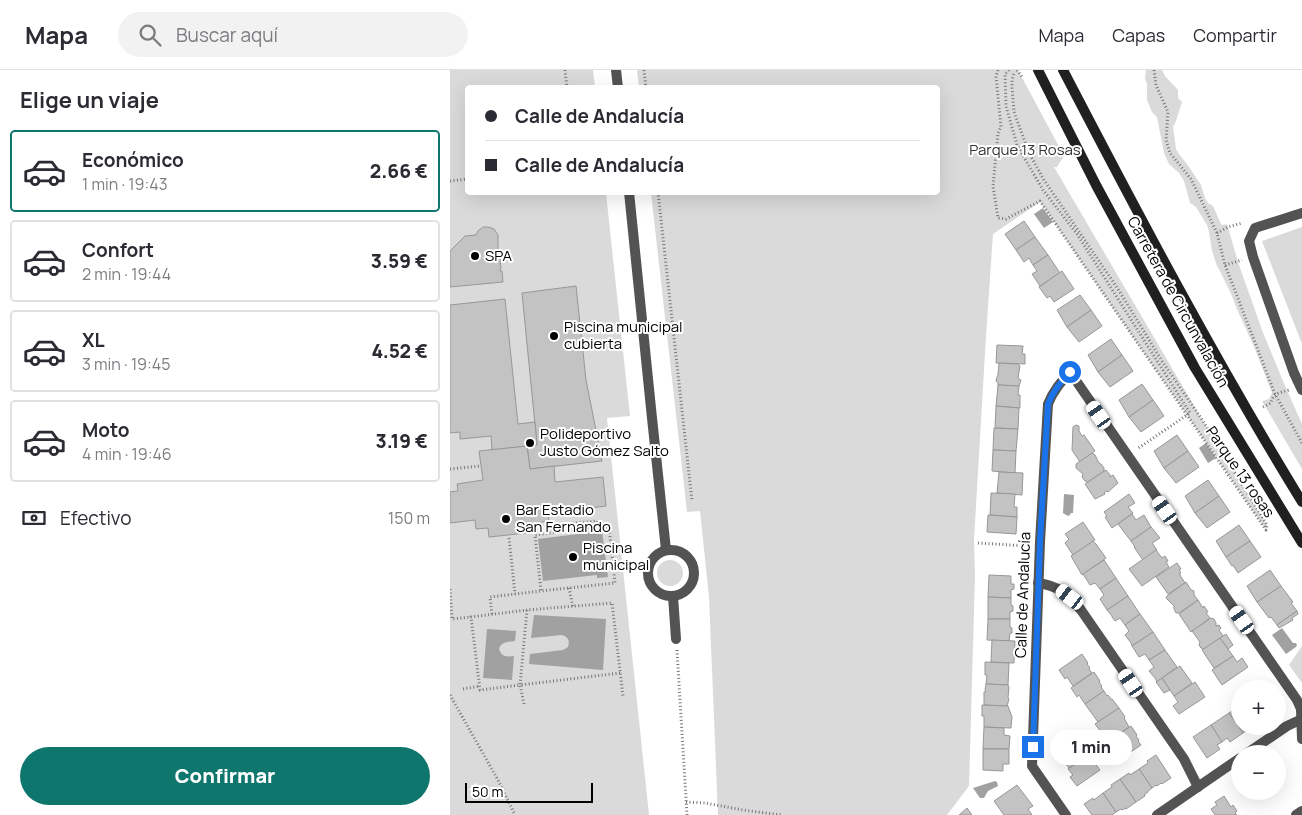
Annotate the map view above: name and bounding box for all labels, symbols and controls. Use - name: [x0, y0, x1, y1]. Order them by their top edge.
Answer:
- search box: [118, 12, 468, 57]
- text: Mapa: [25, 18, 88, 51]
- icon: search: [136, 21, 164, 49]
- text: Buscar aquí: [176, 22, 278, 48]
- text: Mapa: [1038, 23, 1084, 47]
- text: Capas: [1112, 23, 1165, 47]
- text: Compartir: [1193, 23, 1277, 47]
- text: Elige un viaje: [20, 85, 159, 115]
- text: Calle de Andalucía: [515, 103, 684, 129]
- park label: Parque 13 Rosas: [969, 139, 1081, 160]
- text: Económico: [82, 147, 184, 173]
- icon: car: [22, 149, 67, 194]
- text: Calle de Andalucía: [515, 152, 684, 178]
- text: 2.66 €: [370, 158, 428, 184]
- text: 1 min · 19:43: [82, 173, 168, 195]
- street label: Carretera de Circunvalación: [1123, 213, 1234, 391]
- text: Confort: [82, 237, 154, 263]
- icon: car: [22, 239, 67, 284]
- place label: SPA: [485, 245, 513, 266]
- text: 3.59 €: [371, 248, 428, 274]
- marker: SPA: [469, 250, 481, 262]
- text: 2 min · 19:44: [82, 263, 171, 285]
- place label: Piscina municipal cubierta: [564, 316, 683, 354]
- text: XL: [82, 327, 105, 353]
- icon: car: [22, 329, 67, 374]
- marker: Piscina municipal cubierta: [548, 330, 560, 342]
- text: 4.52 €: [371, 338, 428, 364]
- text: 3 min · 19:45: [82, 353, 171, 375]
- route start: [1059, 361, 1081, 383]
- car: [1084, 398, 1113, 432]
- text: Moto: [82, 417, 129, 443]
- icon: car: [22, 419, 67, 464]
- street label: Parque 13 rosas: [1201, 422, 1280, 522]
- place label: Polideportivo Justo Gómez Salto: [540, 423, 669, 461]
- text: 3.19 €: [376, 428, 428, 454]
- marker: Polideportivo Justo Gómez Salto: [524, 437, 536, 449]
- text: 4 min · 19:46: [82, 443, 172, 465]
- car: [1150, 493, 1179, 527]
- place label: Bar Estadio San Fernando: [516, 499, 611, 537]
- icon: cash: [20, 504, 48, 532]
- text: Efectivo: [60, 505, 131, 531]
- text: 150 m: [388, 507, 430, 529]
- marker: Bar Estadio San Fernando: [500, 513, 512, 525]
- street label: Calle de Andalucía: [1010, 531, 1035, 659]
- place label: Piscina municipal: [583, 537, 649, 575]
- marker: Piscina municipal: [567, 551, 579, 563]
- car: [1053, 582, 1086, 612]
- car: [1227, 603, 1256, 637]
- car: [1116, 666, 1145, 700]
- map controls: [1231, 680, 1286, 800]
- button: +: [1231, 680, 1286, 735]
- callout: 1 min: [1050, 730, 1133, 764]
- route end: [1022, 736, 1044, 758]
- text: 1 min: [1071, 736, 1111, 758]
- button: −: [1231, 745, 1286, 800]
- button: Confirmar: [20, 747, 430, 805]
- scale bar: [465, 780, 592, 803]
- text: 50 m: [472, 782, 503, 801]

